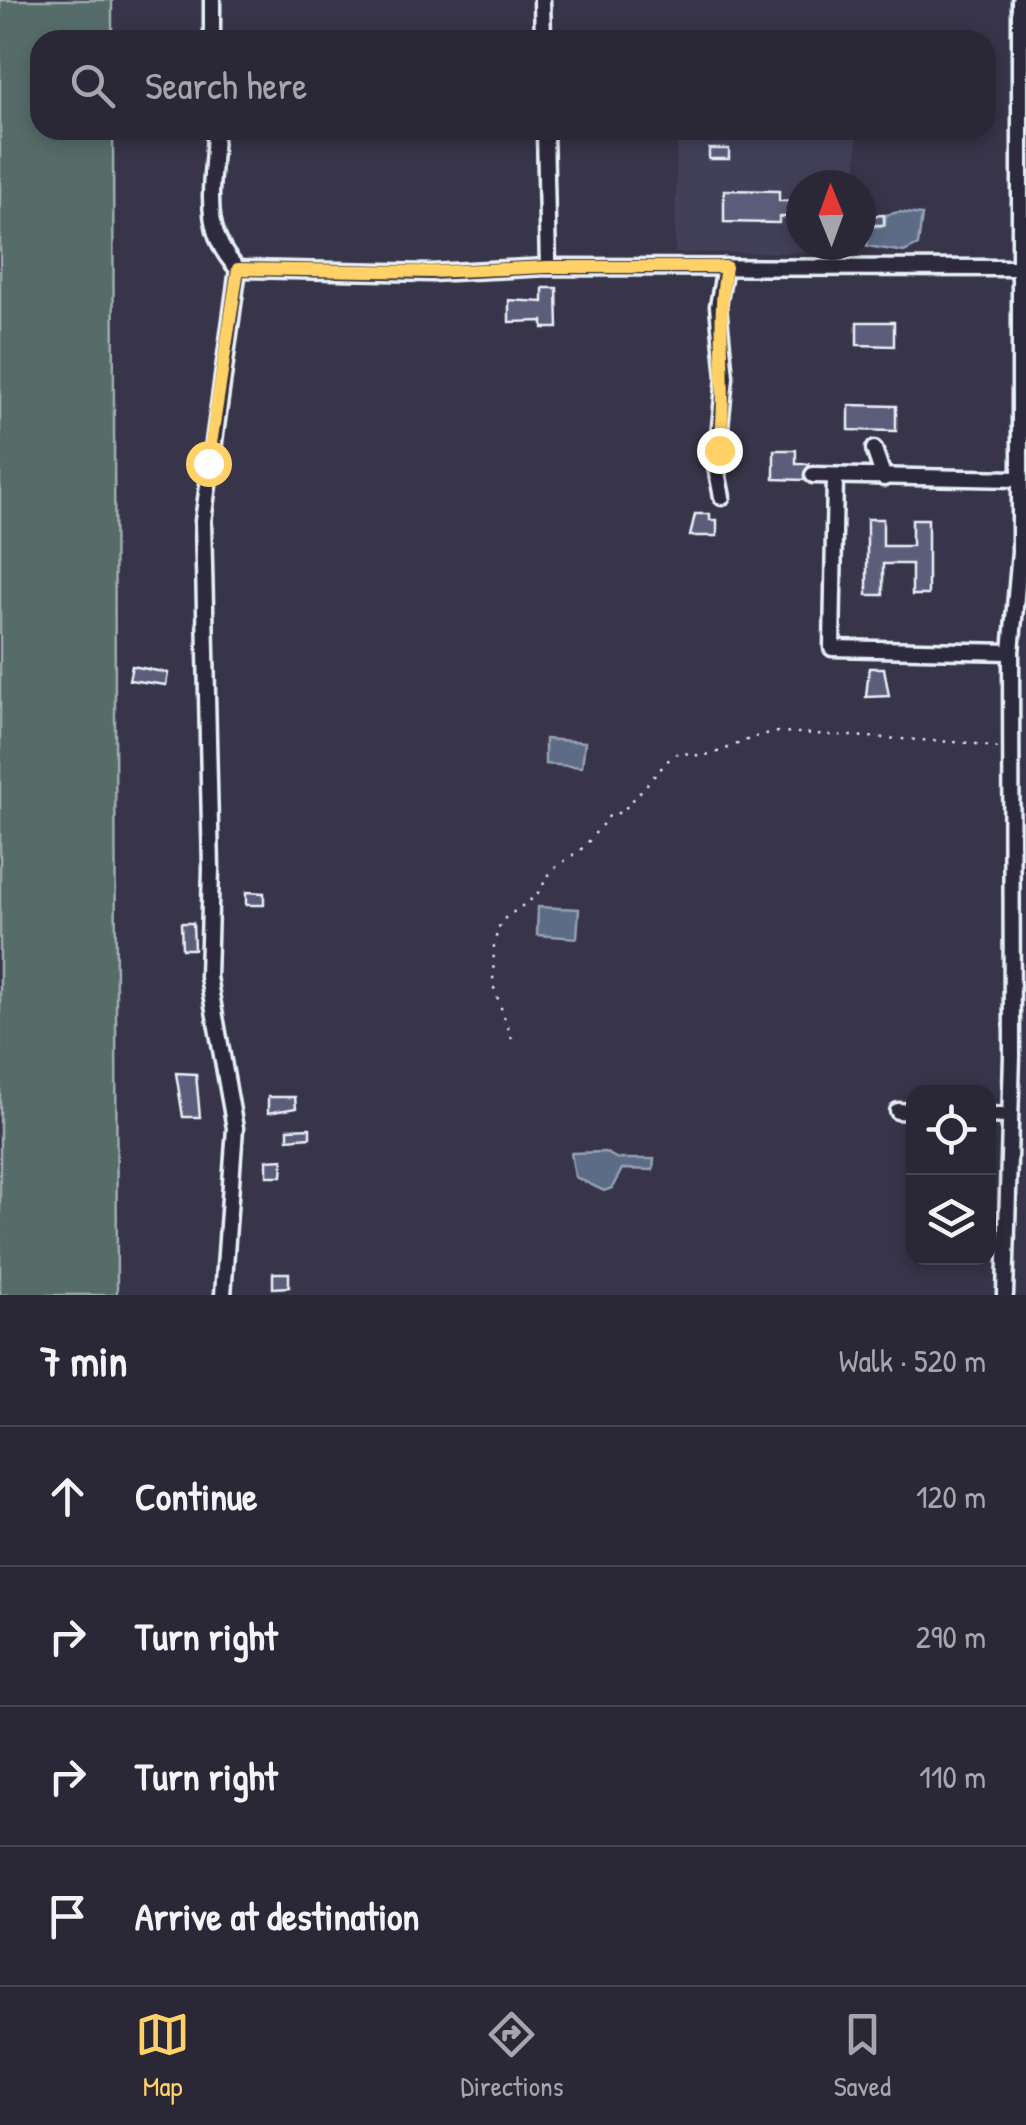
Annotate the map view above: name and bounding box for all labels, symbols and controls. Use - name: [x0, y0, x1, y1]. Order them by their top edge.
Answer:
- search box: [30, 30, 996, 140]
- icon: search: [65, 58, 120, 113]
- text: Search here: [145, 59, 307, 111]
- north arrow: [786, 170, 876, 260]
- route end: [697, 428, 743, 474]
- route start: [186, 441, 232, 487]
- map controls: [906, 1085, 996, 1265]
- button: locate: [906, 1085, 996, 1175]
- button: layers: [906, 1175, 996, 1265]
- text: 7 min: [40, 1332, 127, 1389]
- text: Walk · 520 m: [839, 1339, 986, 1382]
- icon: ahead: [40, 1469, 95, 1524]
- text: Continue: [135, 1470, 257, 1522]
- text: 120 m: [916, 1475, 986, 1518]
- icon: right: [40, 1609, 95, 1664]
- text: Turn right: [135, 1610, 278, 1662]
- text: 290 m: [916, 1615, 986, 1658]
- icon: right: [40, 1749, 95, 1804]
- text: Turn right: [135, 1750, 278, 1802]
- text: 110 m: [919, 1755, 986, 1798]
- icon: arrive: [40, 1889, 95, 1944]
- text: Arrive at destination: [135, 1890, 419, 1942]
- tab: Map: [135, 2007, 190, 2105]
- tab: Directions: [460, 2007, 563, 2105]
- tab: Saved: [834, 2007, 891, 2105]

